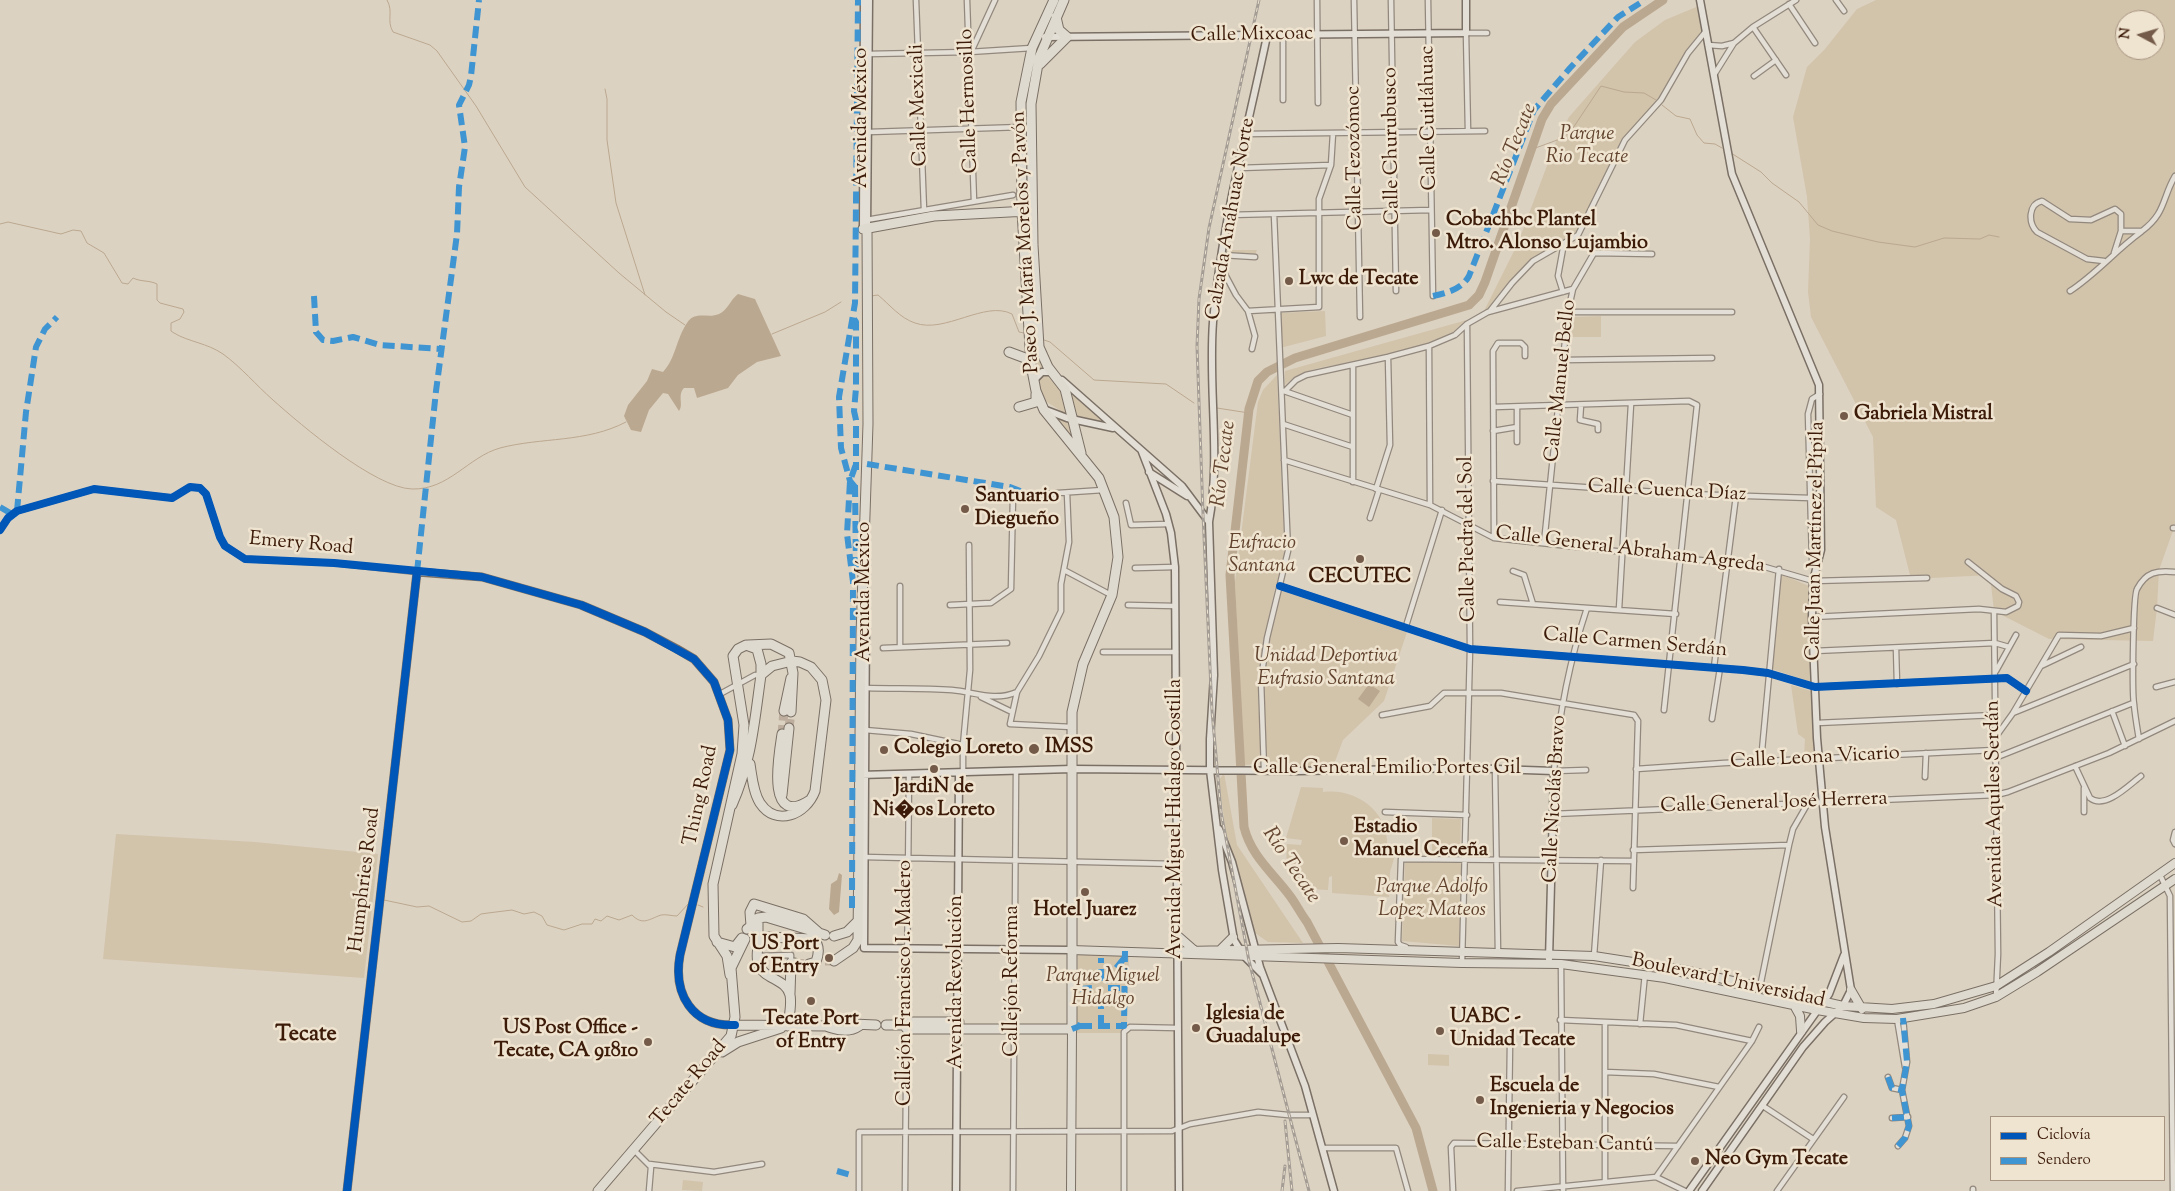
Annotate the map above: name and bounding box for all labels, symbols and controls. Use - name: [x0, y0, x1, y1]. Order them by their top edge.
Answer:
- north arrow: [2115, 10, 2165, 60]
- street label: Calle Mixcoac: [1191, 23, 1313, 49]
- text: N: [2116, 27, 2137, 40]
- street label: Calle Hermosillo: [955, 28, 985, 174]
- street label: Calle Mexicali: [906, 43, 934, 167]
- street label: Calle Cuitláhuac: [1417, 45, 1443, 191]
- street label: Avenida México: [851, 48, 875, 188]
- street label: Calle Churubusco: [1380, 67, 1406, 225]
- street label: Calle Tezozómoc: [1343, 86, 1369, 230]
- water label: Río Tecate: [1488, 100, 1544, 190]
- street label: Paseo J. María Morelos y Pavón: [1008, 110, 1046, 374]
- street label: Calzada Anáhuac Norte: [1202, 116, 1262, 322]
- park label: Parque Rio Tecate: [1546, 124, 1628, 171]
- place label: Cobachbc Plantel Mtro. Alonso Lujambio: [1446, 210, 1648, 257]
- marker: Cobachbc Plantel Mtro. Alonso Lujambio: [1430, 227, 1442, 239]
- place label: Lwc de Tecate: [1299, 269, 1419, 293]
- marker: Lwc de Tecate: [1283, 275, 1295, 287]
- street label: Calle Manuel Bello: [1542, 299, 1582, 463]
- place label: Gabriela Mistral: [1854, 404, 1993, 428]
- marker: Gabriela Mistral: [1838, 410, 1850, 422]
- water label: Río Tecate: [1207, 420, 1243, 508]
- street label: Calle Juan Martínez el Pípila: [1803, 421, 1831, 661]
- street label: Calle Piedra del Sol: [1456, 456, 1482, 622]
- street label: Calle Cuenca Díaz: [1587, 476, 1747, 508]
- place label: Santuario Diegueño: [975, 486, 1059, 533]
- marker: Santuario Diegueño: [959, 503, 971, 515]
- street label: Avenida México: [854, 522, 878, 662]
- street label: Calle General Abraham Agreda: [1494, 523, 1766, 579]
- street label: Emery Road: [248, 528, 354, 562]
- park label: Eufracio Santana: [1228, 533, 1296, 580]
- marker: CECUTEC: [1354, 553, 1366, 565]
- place label: CECUTEC: [1309, 567, 1411, 591]
- street label: Calle Carmen Serdán: [1542, 624, 1728, 664]
- park label: Unidad Deportiva Eufrasio Santana: [1254, 646, 1398, 693]
- street label: Avenida Miguel Hidalgo Costilla: [1165, 679, 1189, 959]
- street label: Avenida Aquiles Serdán: [1982, 700, 2010, 908]
- street label: Calle Nicolás Bravo: [1540, 715, 1572, 883]
- place label: IMSS: [1045, 737, 1093, 761]
- place label: Colegio Loreto: [894, 738, 1023, 762]
- marker: IMSS: [1027, 742, 1041, 756]
- street label: Calle Leona Vicario: [1730, 743, 1900, 775]
- street label: Thing Road: [680, 744, 724, 848]
- marker: Colegio Loreto: [878, 744, 890, 756]
- street label: Calle General Emilio Portes Gil: [1253, 758, 1521, 782]
- marker: JardiN de Ni�os Loreto: [928, 763, 940, 775]
- place label: JardiN de Ni�os Loreto: [873, 777, 995, 824]
- street label: Calle General José Herrera: [1660, 788, 1888, 820]
- street label: Humphries Road: [345, 806, 387, 954]
- place label: Estadio Manuel Ceceña: [1354, 817, 1488, 864]
- water label: Río Tecate: [1255, 823, 1325, 909]
- marker: Estadio Manuel Ceceña: [1338, 835, 1350, 847]
- street label: Callejón Francisco I. Madero: [895, 860, 919, 1106]
- park label: Parque Adolfo Lopez Mateos: [1376, 877, 1488, 924]
- marker: Hotel Juarez: [1079, 886, 1091, 898]
- street label: Avenida Revolución: [946, 895, 970, 1069]
- place label: Hotel Juarez: [1033, 900, 1137, 924]
- street label: Callejón Reforma: [1002, 905, 1026, 1057]
- place label: US Port of Entry: [749, 934, 819, 981]
- street label: Boulevard Universidad: [1629, 950, 1827, 1014]
- marker: US Port of Entry: [823, 952, 835, 964]
- park label: Parque Miguel Hidalgo: [1046, 966, 1160, 1013]
- marker: Tecate Port of Entry: [805, 995, 817, 1007]
- place label: Iglesia de Guadalupe: [1206, 1004, 1301, 1051]
- place label: UABC - Unidad Tecate: [1450, 1007, 1575, 1054]
- place label: Tecate Port of Entry: [763, 1009, 859, 1056]
- place label: US Post Office - Tecate, CA 91810: [494, 1018, 638, 1065]
- marker: Iglesia de Guadalupe: [1190, 1022, 1202, 1034]
- district label: Tecate: [275, 1023, 337, 1049]
- marker: UABC - Unidad Tecate: [1434, 1025, 1446, 1037]
- marker: US Post Office - Tecate, CA 91810: [642, 1036, 654, 1048]
- street label: Tecate Road: [647, 1036, 733, 1132]
- place label: Escuela de Ingenieria y Negocios: [1490, 1076, 1674, 1123]
- marker: Escuela de Ingenieria y Negocios: [1474, 1094, 1486, 1106]
- legend: [1990, 1116, 2165, 1181]
- text: Ciclovía: [2037, 1125, 2091, 1146]
- street label: Calle Esteban Cantú: [1476, 1131, 1654, 1159]
- place label: Neo Gym Tecate: [1705, 1149, 1848, 1173]
- text: Sendero: [2037, 1150, 2091, 1171]
- marker: Neo Gym Tecate: [1689, 1155, 1701, 1167]

